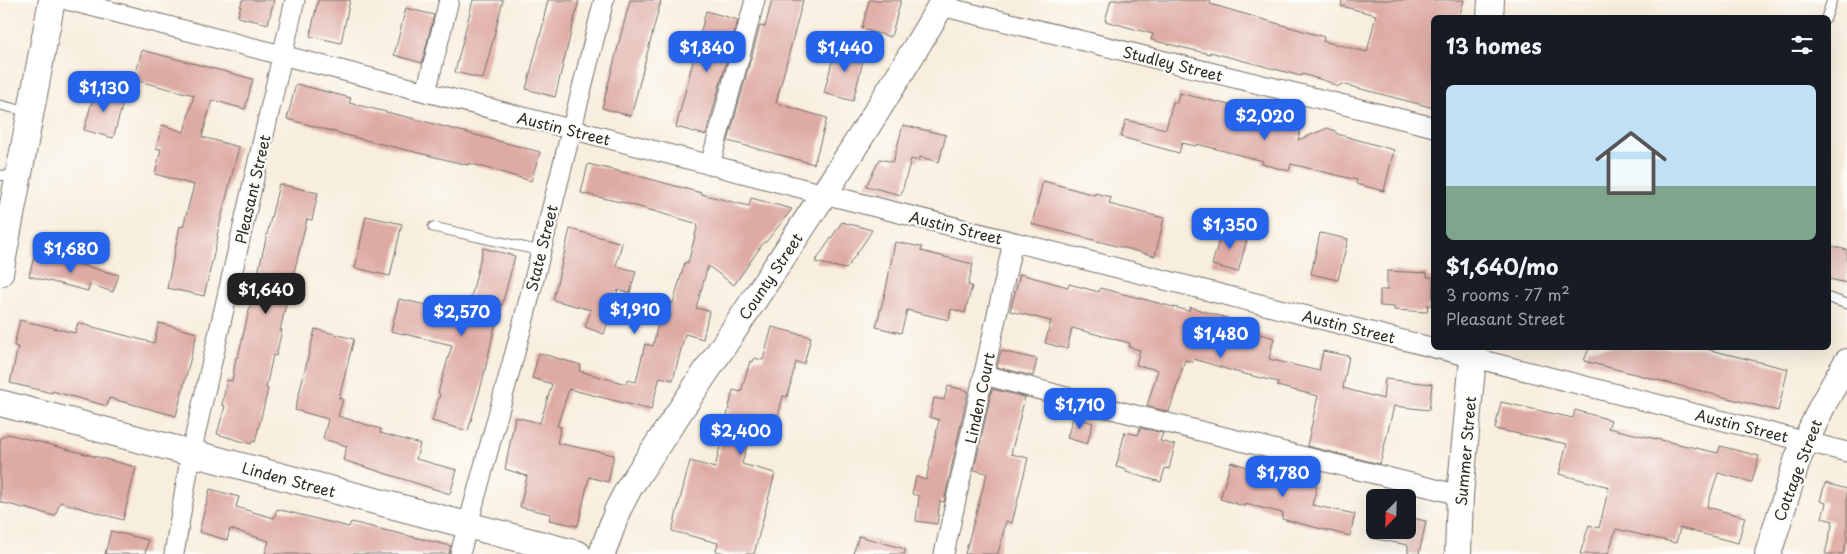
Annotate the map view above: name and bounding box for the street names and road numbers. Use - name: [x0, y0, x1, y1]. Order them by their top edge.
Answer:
- street label: Studley Street: [1121, 39, 1225, 87]
- street label: Austin Street: [515, 105, 613, 151]
- street label: Pleasant Street: [228, 132, 276, 246]
- street label: State Street: [519, 202, 563, 294]
- street label: Austin Street: [907, 204, 1005, 250]
- street label: County Street: [732, 228, 808, 324]
- street label: Austin Street: [1300, 303, 1398, 349]
- street label: Linden Court: [958, 350, 1000, 446]
- street label: Summer Street: [1449, 395, 1481, 507]
- street label: Austin Street: [1693, 402, 1791, 448]
- street label: Cottage Street: [1767, 416, 1827, 524]
- street label: Linden Street: [240, 455, 338, 503]

